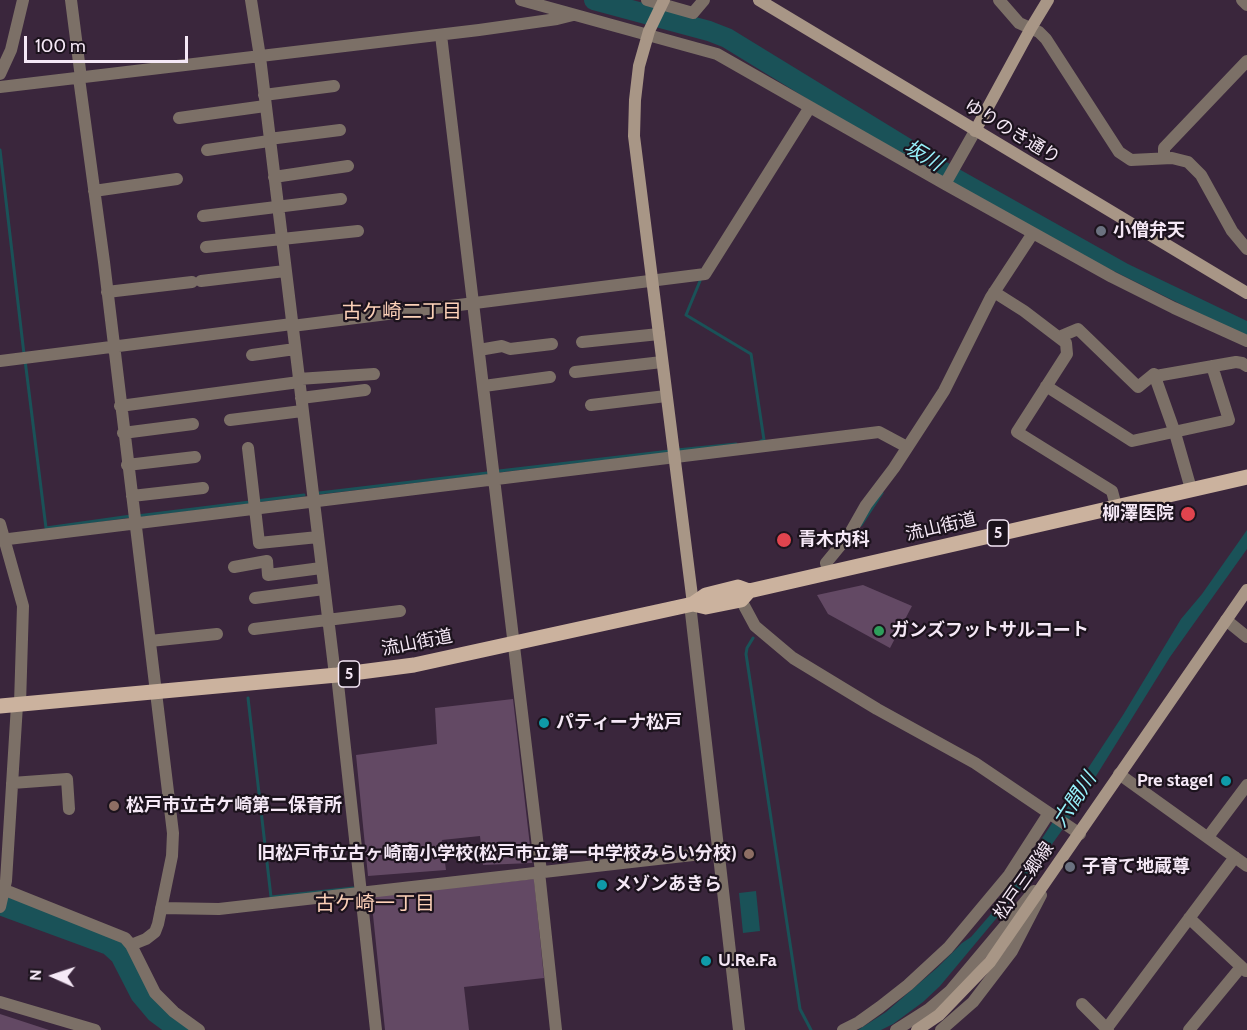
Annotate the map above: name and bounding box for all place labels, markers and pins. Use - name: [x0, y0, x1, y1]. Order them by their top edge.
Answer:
- place label: 小僧弁天: [1113, 220, 1185, 242]
- marker: 小僧弁天: [1094, 224, 1108, 238]
- place label: 柳澤医院: [1102, 503, 1174, 525]
- marker: 柳澤医院: [1179, 505, 1197, 523]
- place label: 青木内科: [798, 529, 870, 551]
- marker: 青木内科: [775, 531, 793, 549]
- place label: ガンズフットサルコート: [891, 620, 1089, 642]
- marker: ガンズフットサルコート: [872, 624, 886, 638]
- place label: パティーナ松戸: [556, 712, 682, 734]
- marker: パティーナ松戸: [537, 716, 551, 730]
- place label: Pre stage1: [1137, 770, 1214, 792]
- marker: Pre stage1: [1219, 774, 1233, 788]
- place label: 松戸市立古ケ崎第二保育所: [126, 795, 342, 817]
- marker: 松戸市立古ケ崎第二保育所: [107, 799, 121, 813]
- place label: 旧松戸市立古ヶ崎南小学校(松戸市立第一中学校みらい分校): [257, 843, 737, 865]
- marker: 旧松戸市立古ヶ崎南小学校(松戸市立第一中学校みらい分校): [742, 847, 756, 861]
- place label: 子育て地蔵尊: [1082, 856, 1190, 878]
- marker: 子育て地蔵尊: [1063, 860, 1077, 874]
- place label: メゾンあきら: [614, 874, 722, 896]
- marker: メゾンあきら: [595, 878, 609, 892]
- place label: U.Re.Fa: [718, 950, 777, 972]
- marker: U.Re.Fa: [699, 954, 713, 968]

